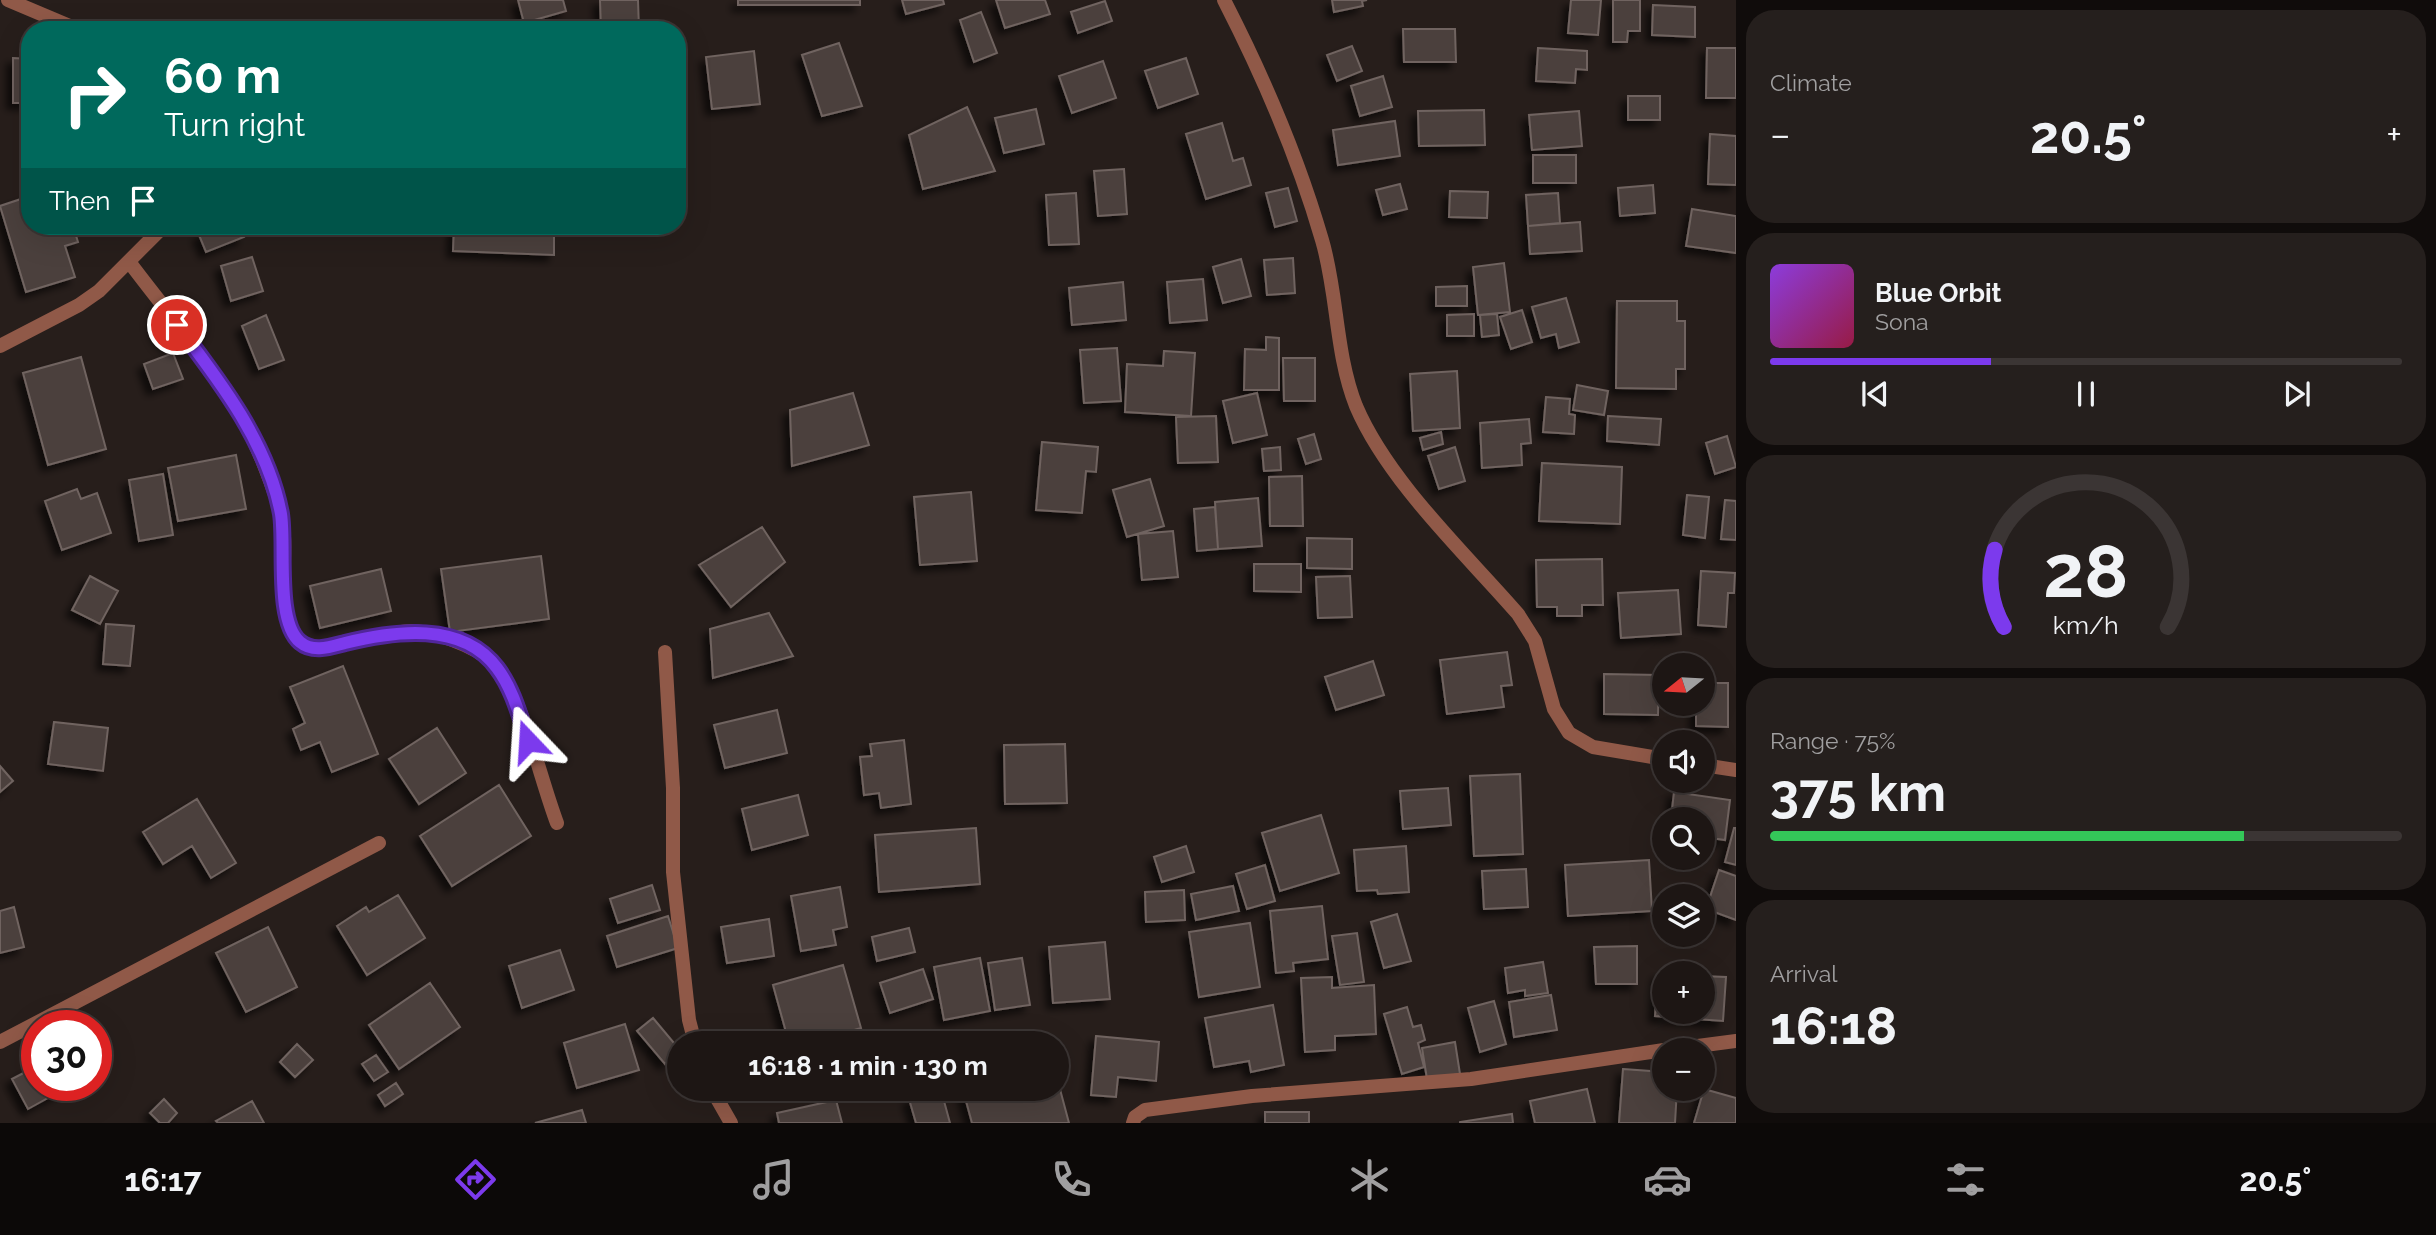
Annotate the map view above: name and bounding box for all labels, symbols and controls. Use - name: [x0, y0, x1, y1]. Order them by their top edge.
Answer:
- text: 60 m: [164, 47, 281, 104]
- icon: right: [49, 49, 140, 140]
- text: Climate: [1770, 69, 1852, 96]
- text: 20.5°: [2030, 104, 2147, 165]
- text: Turn right: [164, 106, 305, 143]
- text: −: [1770, 112, 1790, 157]
- text: +: [2386, 112, 2402, 157]
- icon: arrive: [124, 182, 162, 220]
- text: Then: [49, 186, 110, 216]
- text: Blue Orbit: [1875, 278, 2002, 308]
- pin: [147, 295, 207, 355]
- icon: arrive: [158, 306, 196, 344]
- text: Sona: [1875, 308, 1929, 335]
- icon: previous: [1856, 375, 1894, 413]
- icon: pause: [2067, 375, 2105, 413]
- icon: next: [2278, 375, 2316, 413]
- text: 28: [2043, 530, 2129, 615]
- text: km/h: [2053, 610, 2119, 640]
- north arrow: [1652, 653, 1715, 716]
- map controls: [1652, 653, 1715, 1101]
- position arrow: [491, 704, 565, 778]
- text: Range · 75%: [1770, 727, 1895, 754]
- button: sound: [1652, 730, 1715, 793]
- text: 375 km: [1770, 762, 1946, 823]
- button: search: [1652, 807, 1715, 870]
- button: layers: [1652, 884, 1715, 947]
- text: Arrival: [1770, 960, 1837, 987]
- button: +: [1652, 961, 1715, 1024]
- text: 16:18: [1770, 995, 1897, 1056]
- speed limit sign: 30: [21, 1010, 112, 1101]
- button: −: [1652, 1038, 1715, 1101]
- text: 16:18 · 1 min · 130 m: [748, 1051, 988, 1081]
- icon: directions: [451, 1155, 500, 1204]
- icon: music: [749, 1155, 798, 1204]
- icon: phone: [1047, 1155, 1096, 1204]
- icon: climate: [1345, 1155, 1394, 1204]
- icon: car: [1643, 1155, 1692, 1204]
- icon: filters: [1941, 1155, 1990, 1204]
- text: 16:17: [125, 1161, 201, 1198]
- text: 20.5°: [2240, 1161, 2311, 1198]

